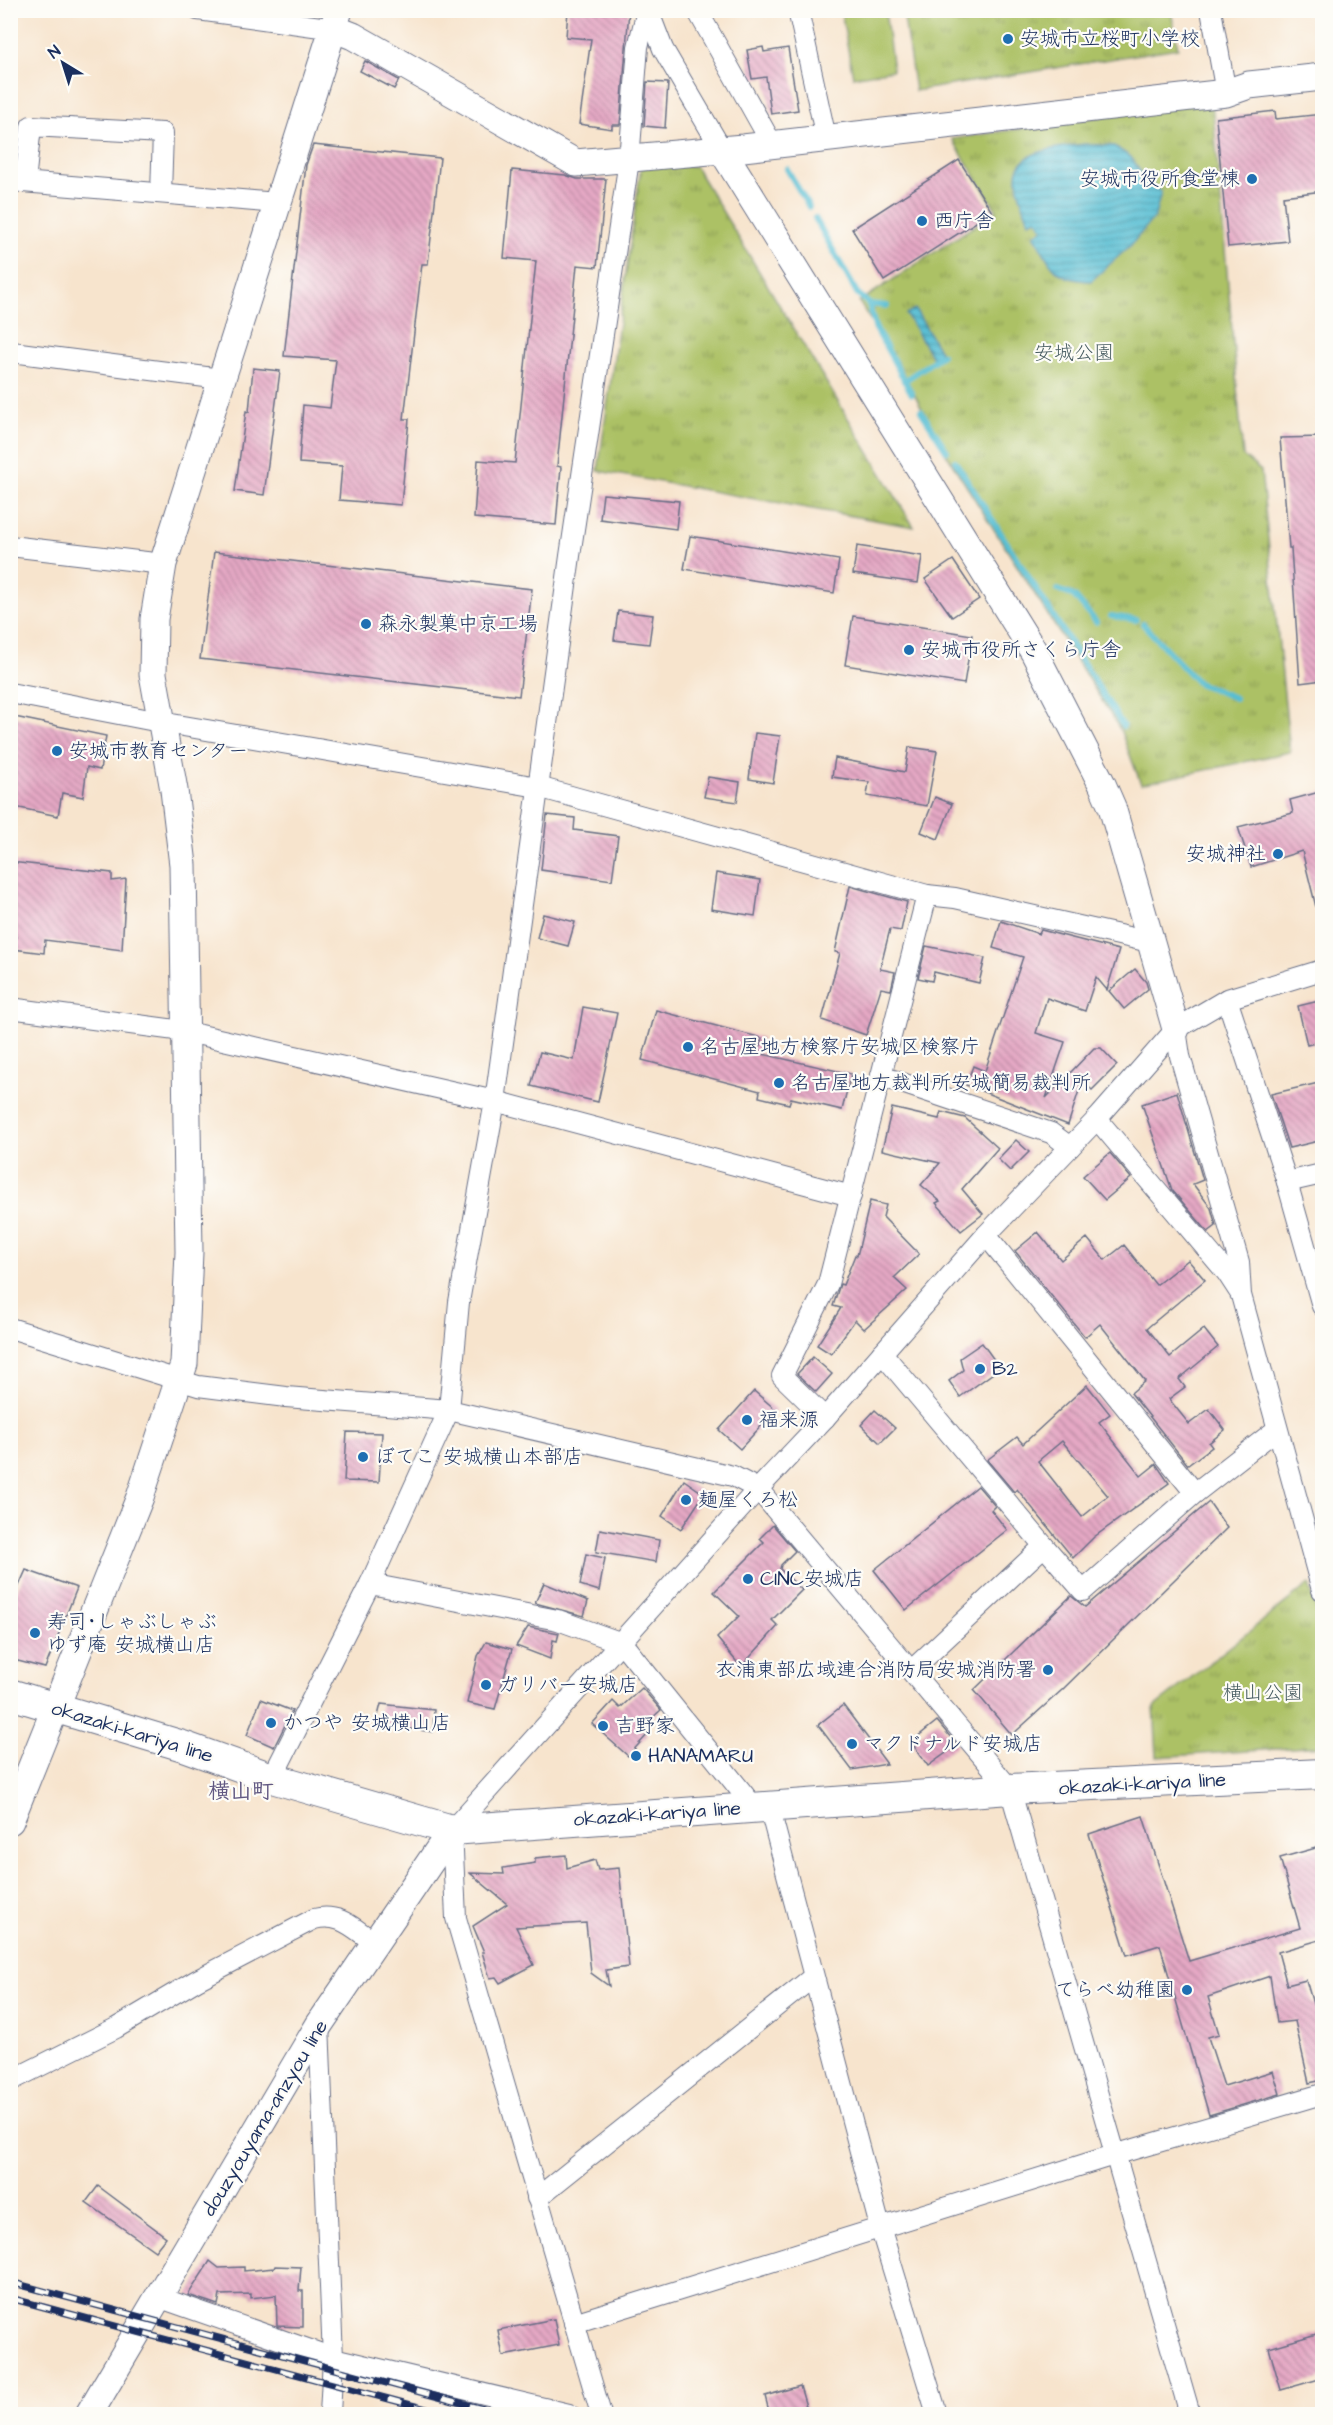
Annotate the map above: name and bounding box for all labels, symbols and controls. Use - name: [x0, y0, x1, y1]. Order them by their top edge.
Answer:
- place label: 安城市立桜町小学校: [1020, 25, 1200, 53]
- marker: 安城市立桜町小学校: [1001, 32, 1015, 46]
- north arrow: [33, 33, 93, 93]
- text: N: [44, 40, 65, 64]
- place label: 安城市役所食堂棟: [1080, 165, 1240, 193]
- marker: 安城市役所食堂棟: [1245, 172, 1259, 186]
- place label: 西庁舎: [934, 207, 994, 235]
- marker: 西庁舎: [915, 214, 929, 228]
- park label: 安城公園: [1034, 339, 1114, 367]
- place label: 森永製菓中京工場: [378, 610, 538, 638]
- marker: 森永製菓中京工場: [359, 617, 373, 631]
- place label: 安城市役所さくら庁舎: [921, 636, 1121, 664]
- marker: 安城市役所さくら庁舎: [902, 643, 916, 657]
- place label: 安城市教育センター: [69, 737, 248, 765]
- marker: 安城市教育センター: [50, 744, 64, 758]
- place label: 安城神社: [1186, 840, 1266, 868]
- marker: 安城神社: [1271, 847, 1285, 861]
- place label: 名古屋地方検察庁安城区検察庁: [700, 1033, 980, 1061]
- marker: 名古屋地方検察庁安城区検察庁: [681, 1040, 695, 1054]
- place label: 名古屋地方裁判所安城簡易裁判所: [791, 1069, 1091, 1097]
- marker: 名古屋地方裁判所安城簡易裁判所: [772, 1076, 786, 1090]
- place label: B2: [992, 1355, 1018, 1383]
- marker: B2: [973, 1362, 987, 1376]
- place label: 福来源: [759, 1406, 819, 1434]
- marker: 福来源: [740, 1413, 754, 1427]
- place label: ぼてこ 安城横山本部店: [375, 1443, 583, 1471]
- marker: ぼてこ 安城横山本部店: [356, 1450, 370, 1464]
- place label: 麺屋くろ松: [698, 1486, 798, 1514]
- marker: 麺屋くろ松: [679, 1493, 693, 1507]
- place label: CINC安城店: [760, 1565, 864, 1593]
- marker: CINC安城店: [741, 1572, 755, 1586]
- place label: 寿司･しゃぶしゃぶ ゆず庵 安城横山店: [47, 1608, 217, 1659]
- marker: 寿司･しゃぶしゃぶ ゆず庵 安城横山店: [28, 1626, 42, 1640]
- place label: 衣浦東部広域連合消防局安城消防署: [716, 1656, 1036, 1684]
- marker: 衣浦東部広域連合消防局安城消防署: [1041, 1663, 1055, 1677]
- place label: ガリバー安城店: [498, 1671, 638, 1699]
- marker: ガリバー安城店: [479, 1678, 493, 1692]
- park label: 横山公園: [1223, 1679, 1303, 1707]
- street label: okazaki-kariya line: [47, 1694, 217, 1771]
- place label: かつや 安城横山店: [283, 1709, 451, 1737]
- place label: 吉野家: [615, 1712, 675, 1740]
- marker: かつや 安城横山店: [264, 1716, 278, 1730]
- marker: 吉野家: [596, 1719, 610, 1733]
- place label: マクドナルド安城店: [864, 1730, 1042, 1758]
- marker: マクドナルド安城店: [845, 1737, 859, 1751]
- place label: HANAMARU: [648, 1742, 753, 1770]
- marker: HANAMARU: [629, 1749, 643, 1763]
- street label: okazaki-kariya line: [1057, 1766, 1227, 1803]
- district label: 横山町: [208, 1776, 274, 1807]
- street label: okazaki-kariya line: [572, 1794, 742, 1835]
- place label: てらべ幼稚園: [1055, 1976, 1175, 2004]
- marker: てらべ幼稚園: [1180, 1983, 1194, 1997]
- street label: douzyouyama-anzyou line: [195, 2014, 336, 2222]

